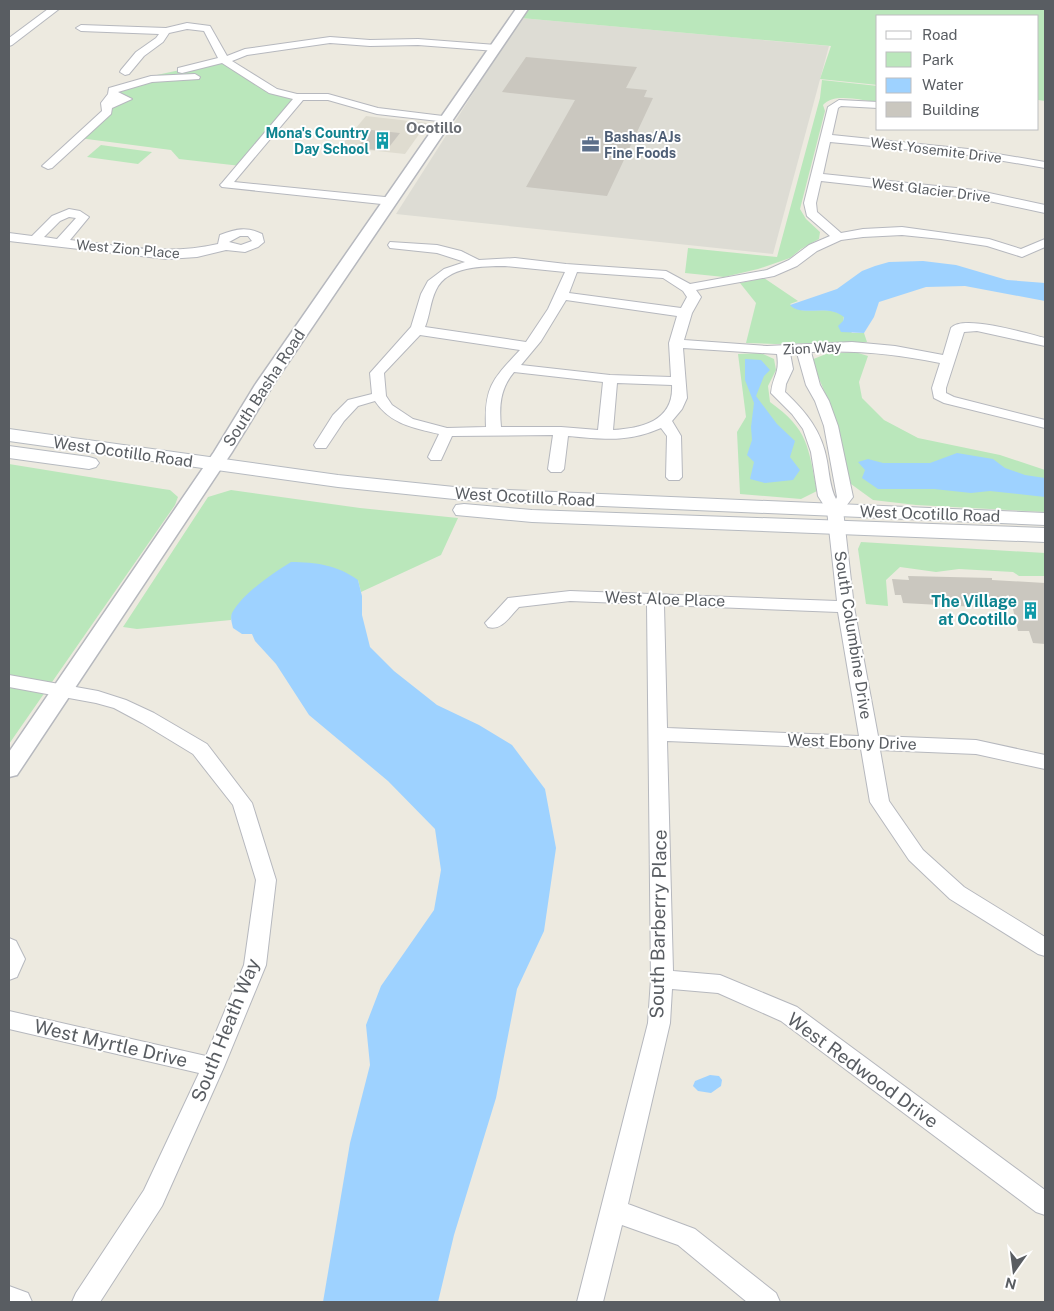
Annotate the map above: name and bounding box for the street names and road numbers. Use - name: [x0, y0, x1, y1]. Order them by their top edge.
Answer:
- street label: West Yosemite Drive: [869, 134, 1003, 166]
- street label: West Glacier Drive: [871, 175, 992, 205]
- street label: West Zion Place: [75, 236, 181, 262]
- street label: South Basha Road: [219, 326, 309, 450]
- street label: Zion Way: [782, 338, 842, 358]
- street label: West Ocotillo Road: [52, 433, 194, 471]
- street label: West Ocotillo Road: [454, 484, 596, 510]
- street label: West Ocotillo Road: [859, 502, 1001, 526]
- street label: South Columbine Drive: [830, 549, 876, 721]
- street label: West Aloe Place: [604, 587, 726, 611]
- street label: West Ebony Drive: [787, 730, 917, 754]
- street label: South Barberry Place: [645, 829, 671, 1019]
- street label: South Heath Way: [186, 955, 264, 1105]
- street label: West Redwood Drive: [783, 1008, 943, 1132]
- street label: West Myrtle Drive: [32, 1015, 190, 1071]

